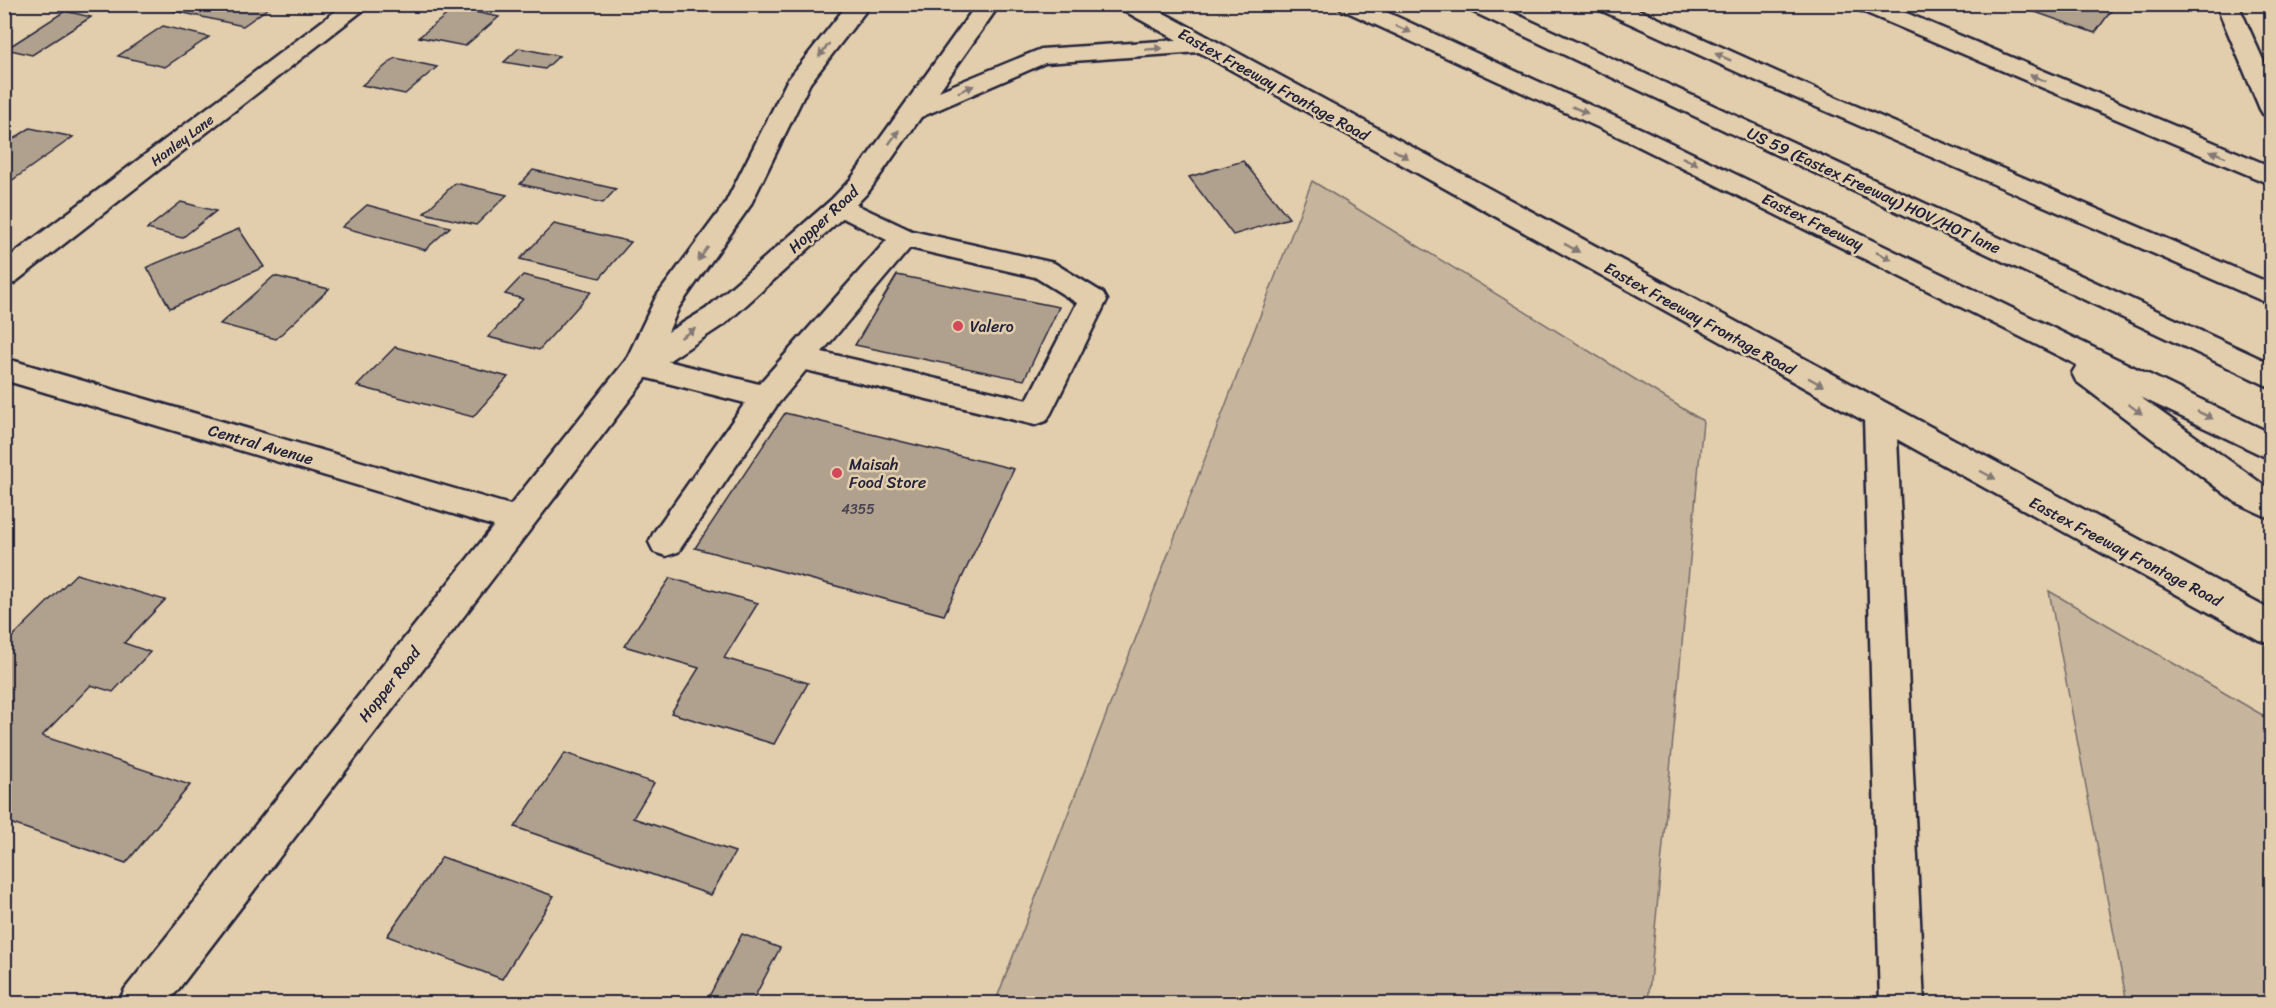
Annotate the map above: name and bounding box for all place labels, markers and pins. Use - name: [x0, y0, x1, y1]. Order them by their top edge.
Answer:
- place label: Valero: [970, 312, 1014, 341]
- marker: Valero: [951, 319, 965, 333]
- place label: Maisah Food Store: [849, 450, 926, 497]
- marker: Maisah Food Store: [830, 466, 844, 480]

